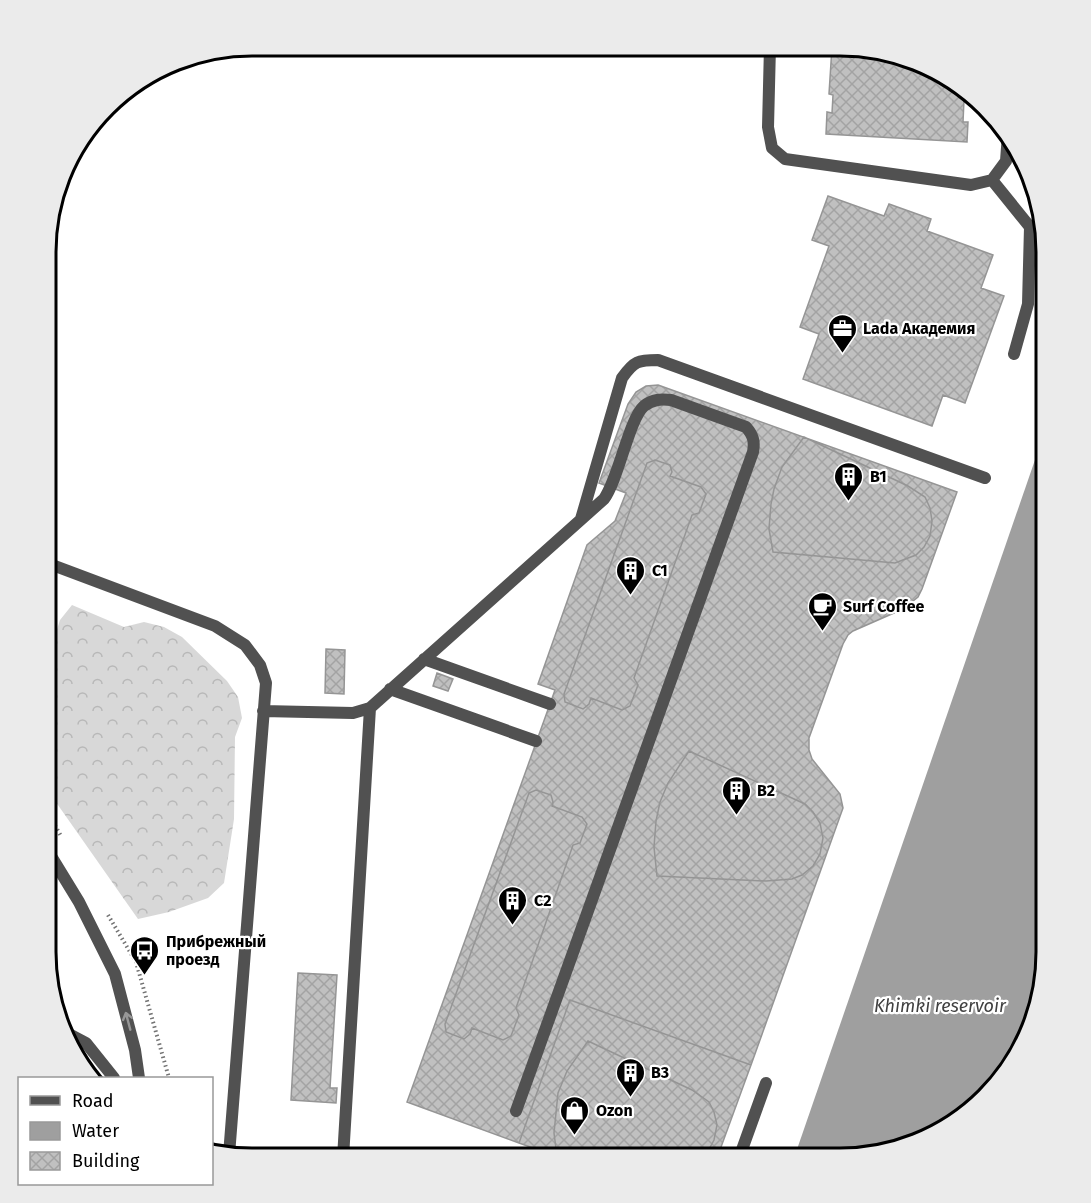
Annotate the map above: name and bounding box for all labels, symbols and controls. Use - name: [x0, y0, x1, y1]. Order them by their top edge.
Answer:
- office icon: Lada Академия: [826, 312, 858, 354]
- place label: Lada Академия: [863, 319, 975, 338]
- building icon: B1: [833, 460, 865, 502]
- place label: B1: [870, 467, 887, 486]
- building icon: C1: [615, 554, 647, 596]
- place label: C1: [652, 561, 668, 580]
- cafe icon: Surf Coffee: [806, 590, 838, 632]
- place label: Surf Coffee: [843, 597, 924, 616]
- building icon: B2: [720, 774, 752, 816]
- place label: B2: [757, 781, 775, 800]
- building icon: C2: [497, 884, 529, 926]
- place label: C2: [534, 891, 551, 910]
- place label: Прибрежный проезд: [166, 932, 266, 969]
- bus stop icon: Прибрежный проезд: [129, 934, 161, 976]
- water label: Khimki reservoir: [874, 995, 1007, 1017]
- one-way arrow: [121, 1012, 133, 1031]
- building icon: B3: [614, 1056, 646, 1098]
- place label: B3: [651, 1063, 669, 1082]
- legend: [18, 1077, 213, 1185]
- text: Road: [72, 1090, 114, 1112]
- shop icon: Ozon: [559, 1094, 591, 1136]
- place label: Ozon: [596, 1101, 633, 1120]
- text: Water: [72, 1120, 119, 1142]
- text: Building: [72, 1150, 140, 1172]

